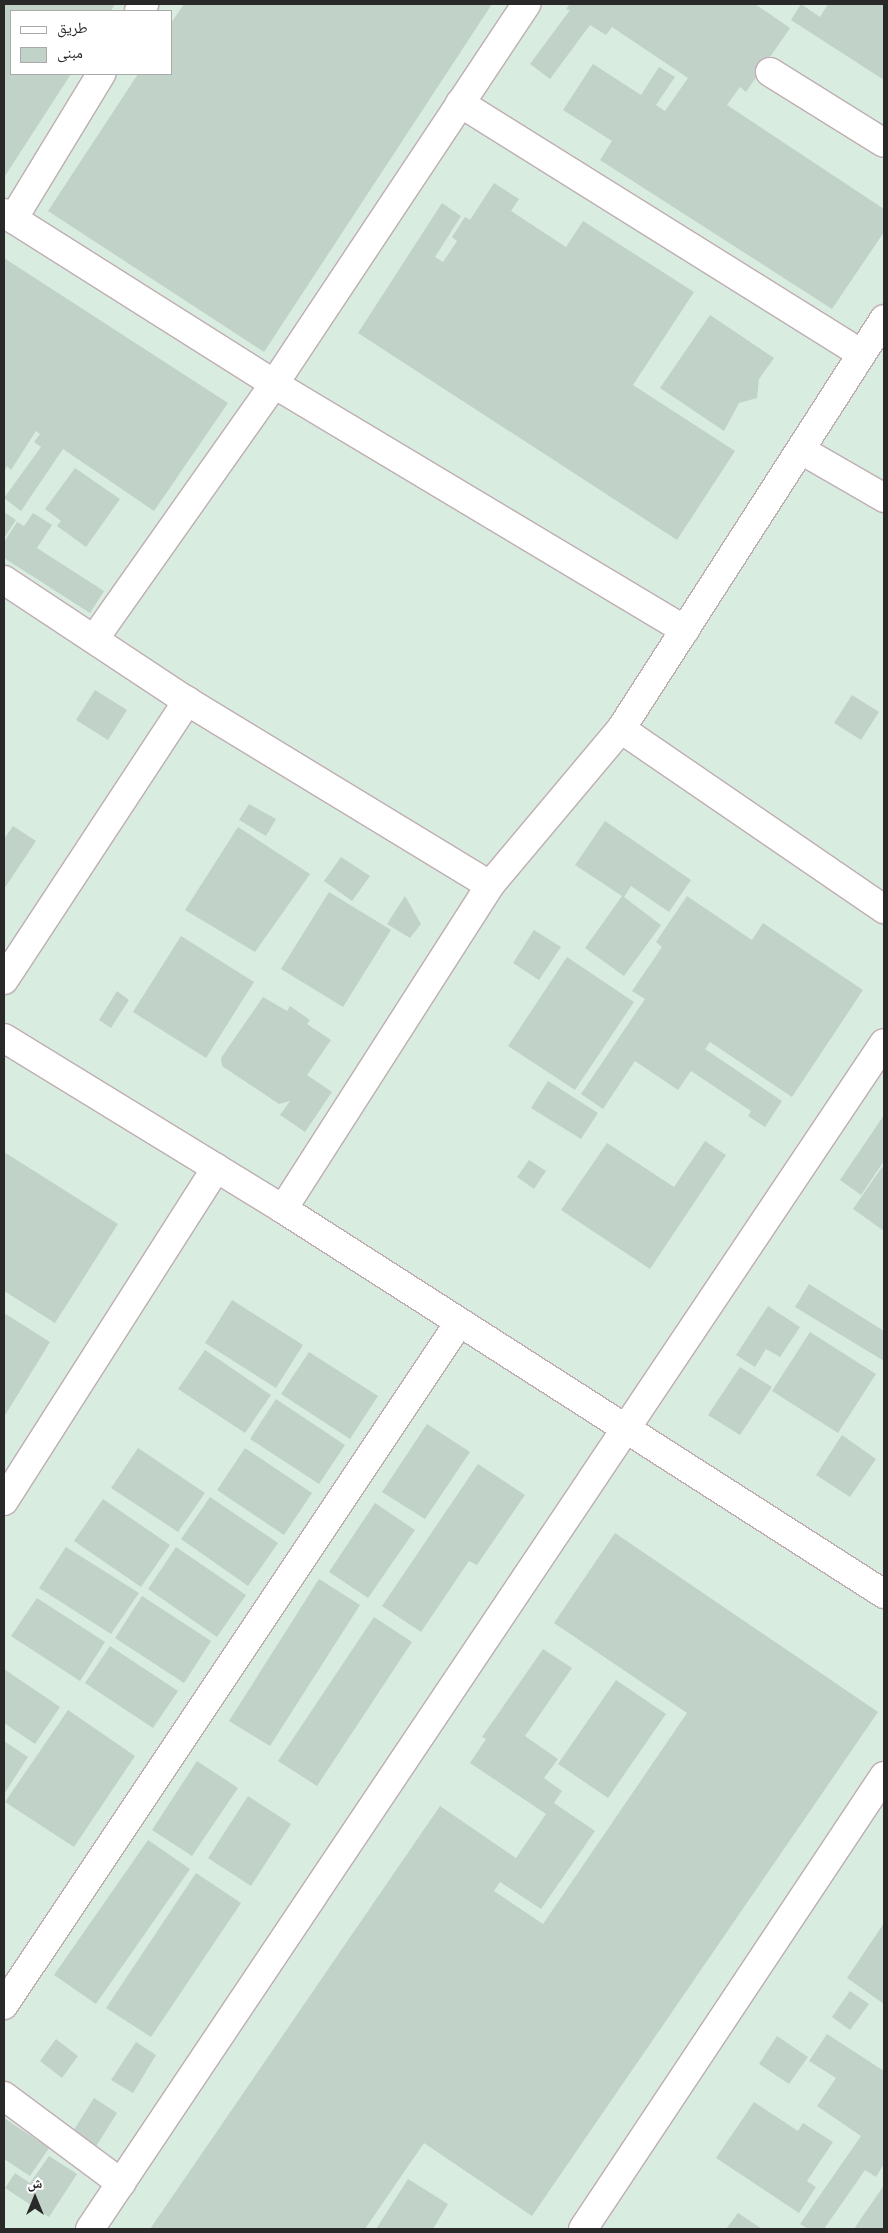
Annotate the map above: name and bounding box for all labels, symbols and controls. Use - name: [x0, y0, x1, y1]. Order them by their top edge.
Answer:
- legend: [10, 10, 172, 75]
- text: طريق: [57, 18, 88, 36]
- text: مبنى: [57, 43, 83, 61]
- north arrow: [10, 2173, 60, 2223]
- text: ش: [28, 2174, 42, 2191]

